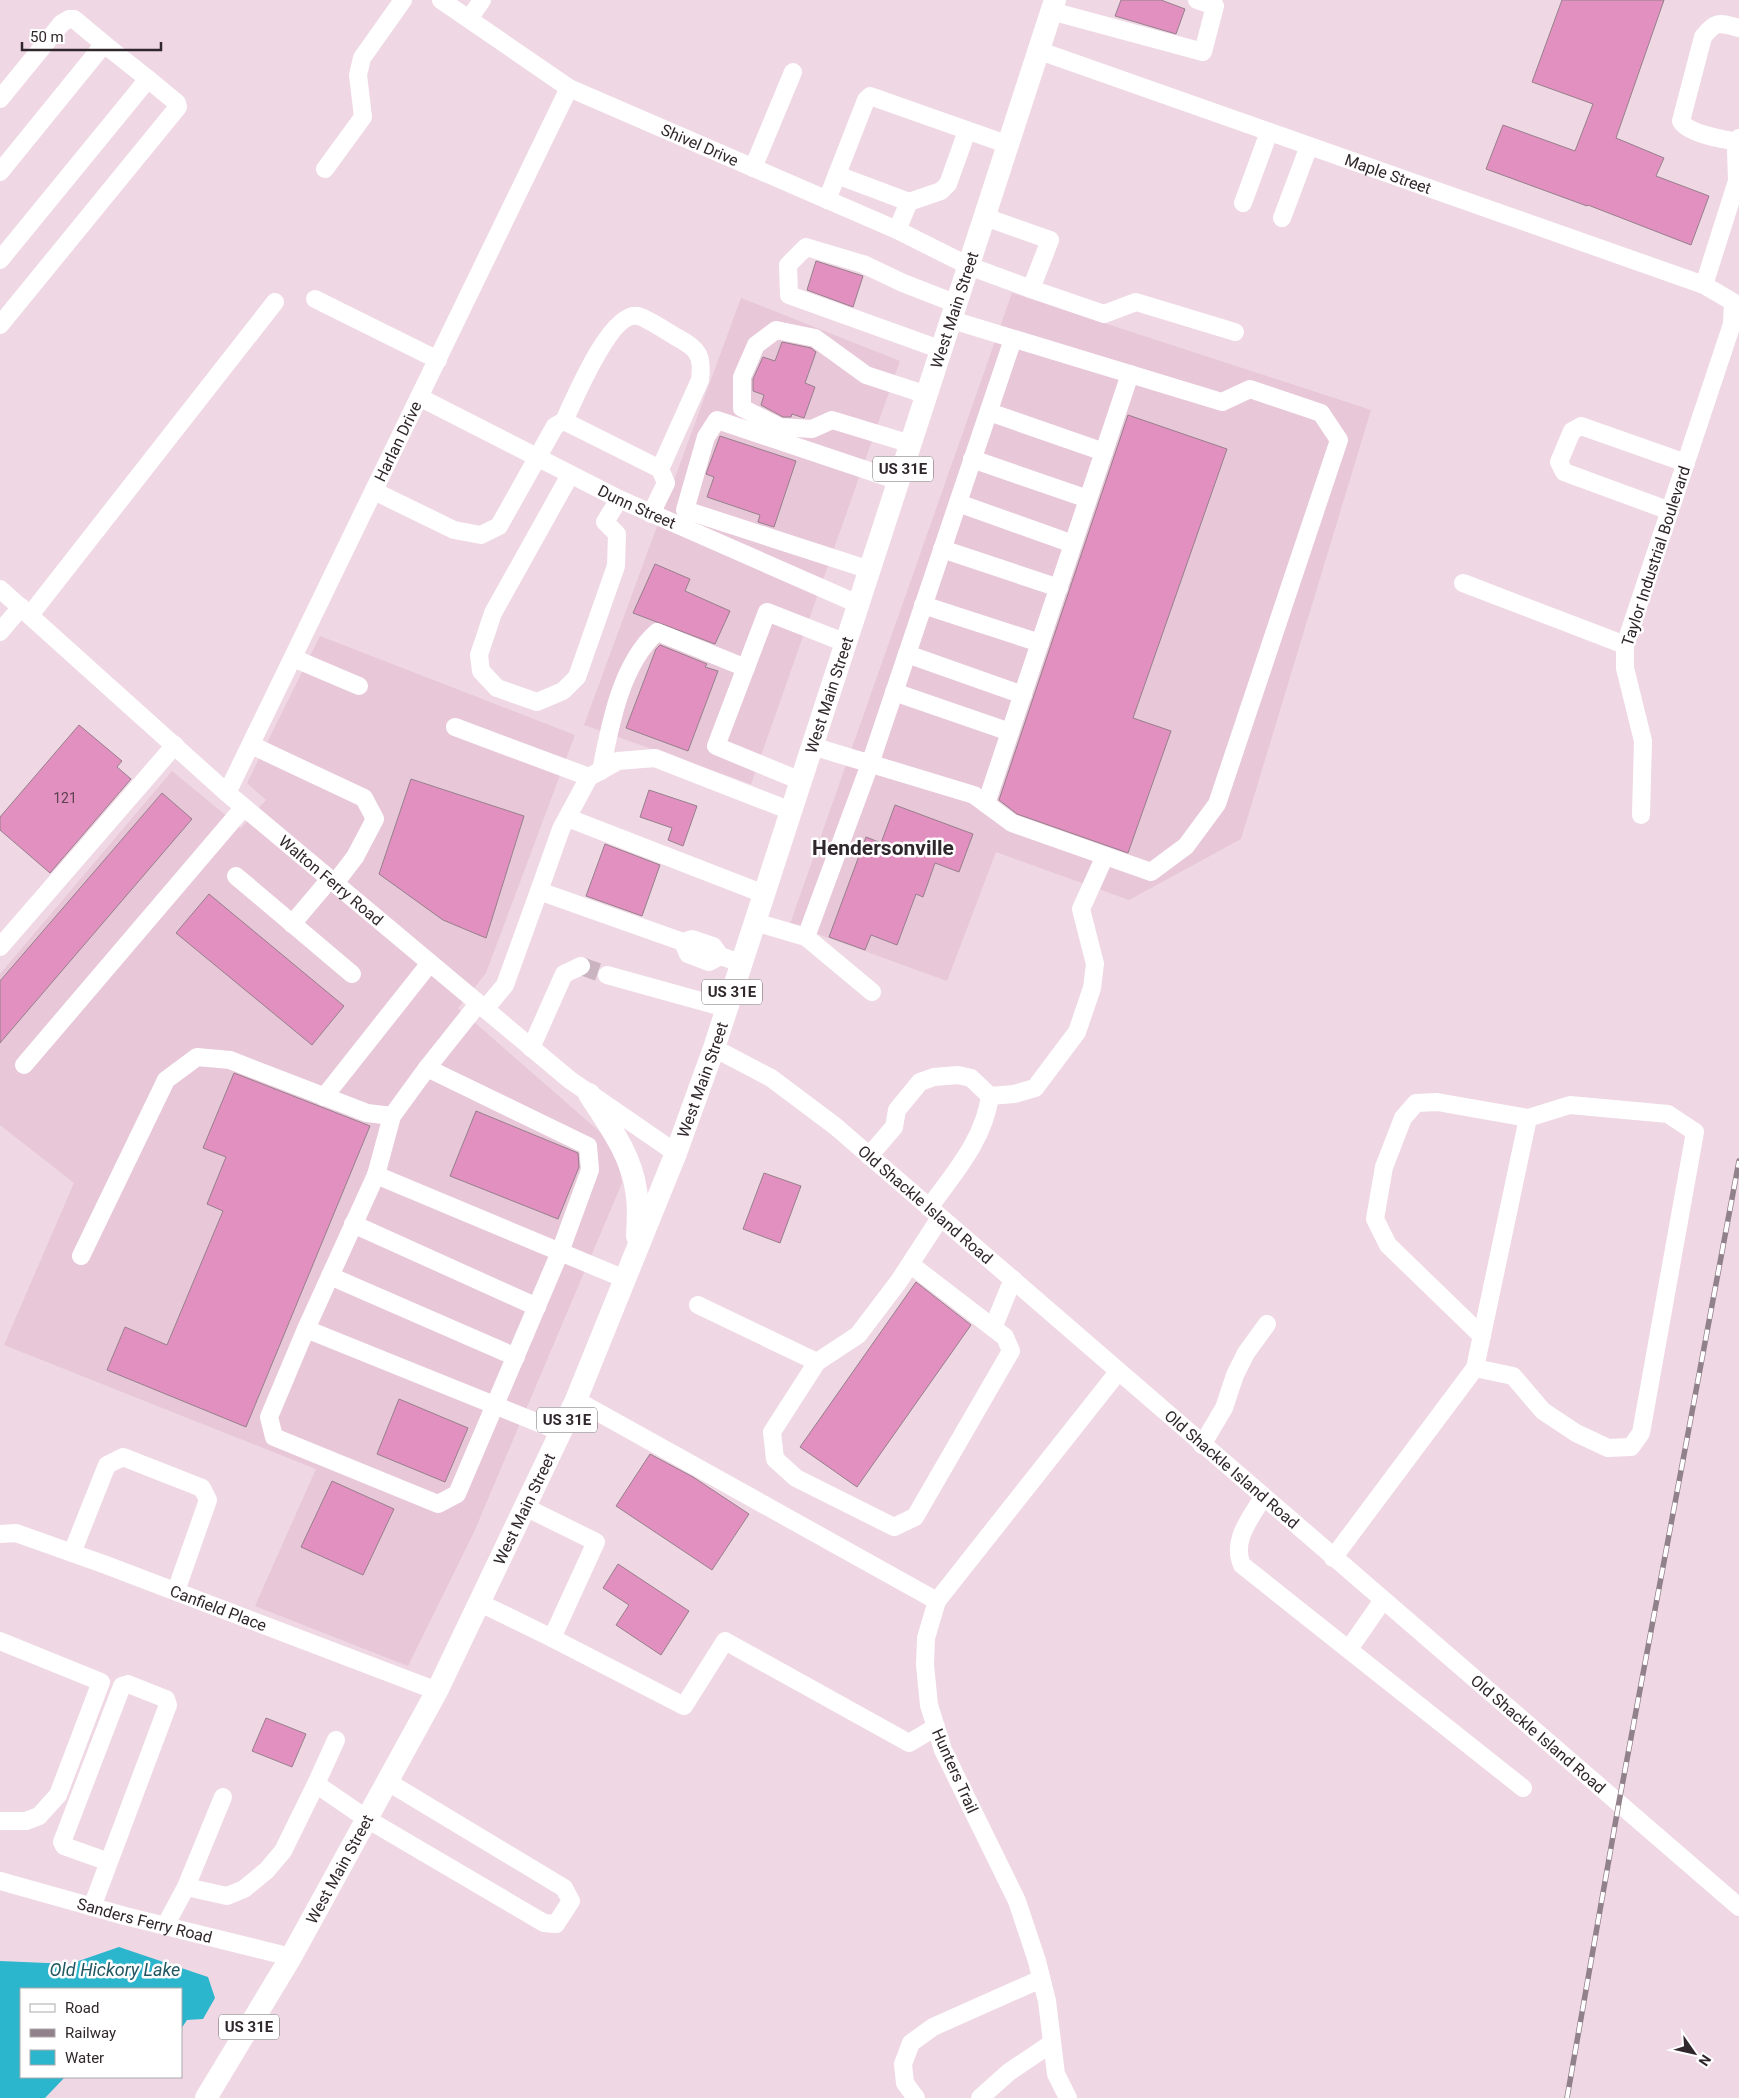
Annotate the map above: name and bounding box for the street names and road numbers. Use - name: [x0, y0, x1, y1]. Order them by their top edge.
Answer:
- street label: Shivel Drive: [658, 120, 741, 170]
- street label: Maple Street: [1342, 150, 1434, 198]
- street label: West Main Street: [926, 249, 982, 371]
- street label: Harlan Drive: [370, 398, 425, 484]
- road number: US 31E: [873, 456, 933, 482]
- street label: Taylor Industrial Boulevard: [1618, 463, 1694, 649]
- street label: Dunn Street: [595, 480, 679, 532]
- street label: West Main Street: [801, 634, 857, 756]
- street label: Walton Ferry Road: [275, 831, 387, 929]
- road number: US 31E: [702, 980, 762, 1004]
- street label: West Main Street: [673, 1019, 731, 1140]
- street label: Old Shackle Island Road: [854, 1141, 997, 1267]
- street label: Old Shackle Island Road: [1161, 1406, 1303, 1532]
- road number: US 31E: [537, 1408, 597, 1432]
- street label: West Main Street: [489, 1450, 559, 1568]
- street label: Canfield Place: [168, 1581, 270, 1635]
- street label: Old Shackle Island Road: [1467, 1670, 1610, 1797]
- street label: Hunters Trail: [928, 1726, 982, 1816]
- street label: West Main Street: [302, 1811, 377, 1927]
- street label: Sanders Ferry Road: [75, 1894, 214, 1947]
- road number: US 31E: [219, 2014, 279, 2040]

